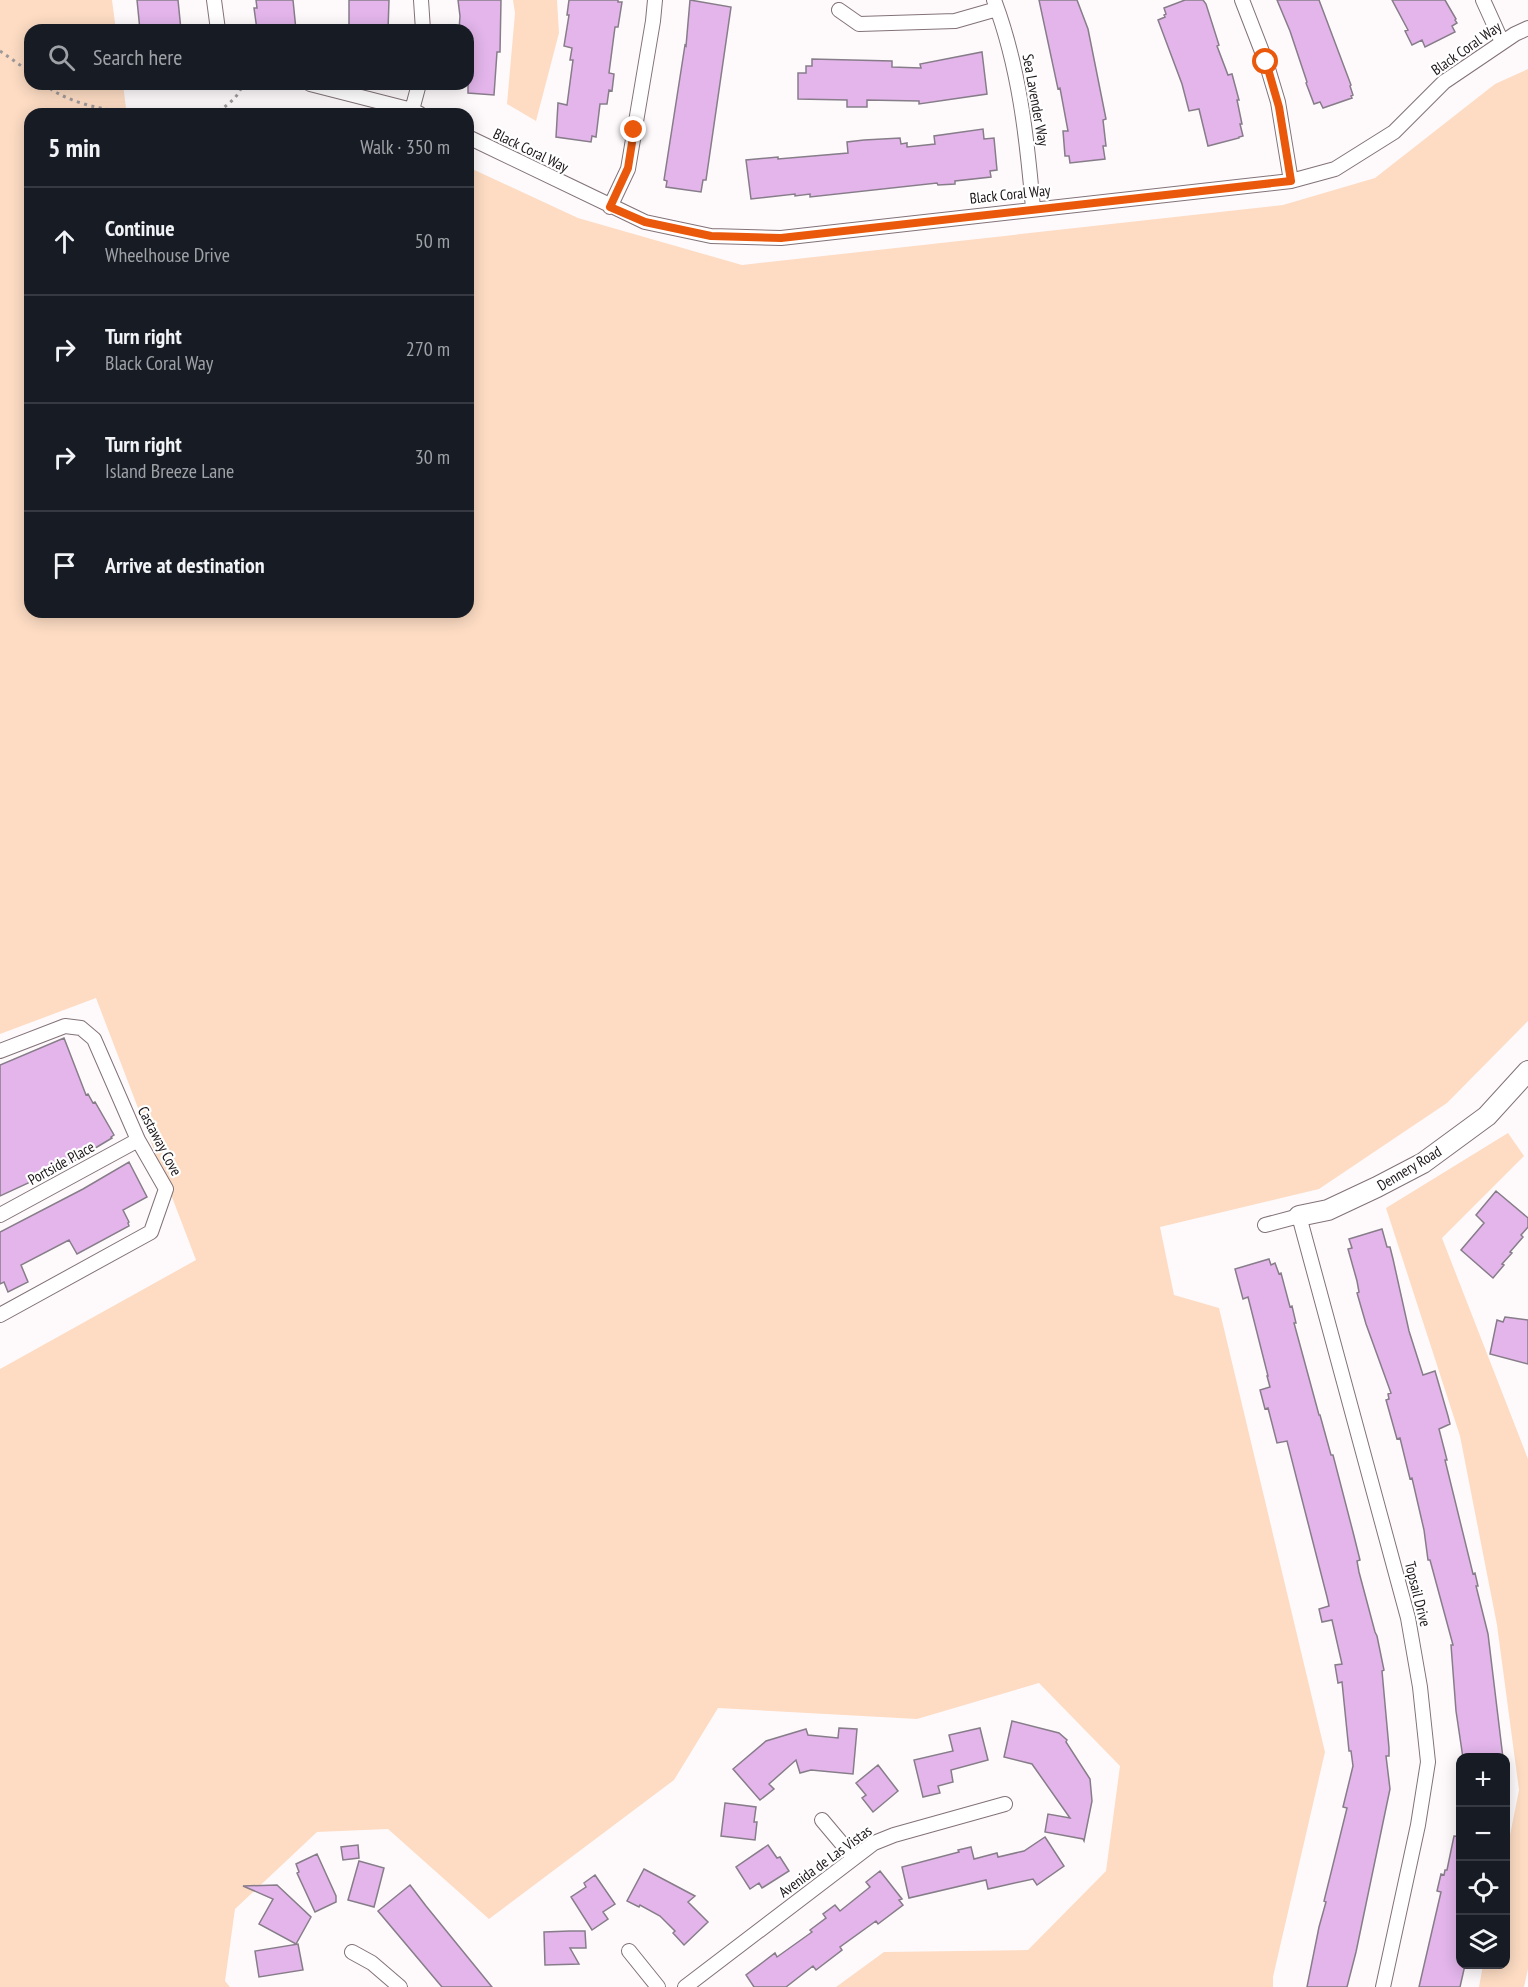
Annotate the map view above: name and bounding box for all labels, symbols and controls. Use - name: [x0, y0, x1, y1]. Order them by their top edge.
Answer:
- street label: Black Coral Way: [1427, 17, 1505, 79]
- search box: [24, 24, 474, 90]
- icon: search: [45, 41, 78, 74]
- text: Search here: [93, 43, 182, 71]
- route start: [1252, 48, 1278, 74]
- street label: Sea Lavender Way: [1019, 52, 1054, 148]
- route end: [620, 116, 646, 142]
- street label: Black Coral Way: [490, 124, 572, 176]
- text: 5 min: [48, 131, 101, 164]
- text: Walk · 350 m: [360, 134, 450, 160]
- street label: Black Coral Way: [969, 180, 1052, 208]
- text: Continue: [105, 214, 175, 242]
- icon: ahead: [48, 225, 81, 258]
- text: 50 m: [415, 228, 450, 254]
- text: Wheelhouse Drive: [105, 242, 230, 268]
- text: Turn right: [105, 322, 182, 350]
- icon: right: [48, 333, 81, 366]
- text: 270 m: [406, 336, 450, 362]
- text: Black Coral Way: [105, 350, 213, 376]
- text: Turn right: [105, 430, 182, 458]
- icon: right: [48, 441, 81, 474]
- text: 30 m: [415, 444, 450, 470]
- text: Island Breeze Lane: [105, 458, 234, 484]
- icon: arrive: [48, 549, 81, 582]
- text: Arrive at destination: [105, 551, 265, 579]
- street label: Castaway Cove: [134, 1103, 186, 1179]
- street label: Portside Place: [24, 1137, 98, 1189]
- street label: Dennery Road: [1373, 1141, 1445, 1195]
- street label: Topsail Drive: [1401, 1559, 1435, 1629]
- map controls: [1456, 1753, 1510, 1969]
- button: +: [1456, 1753, 1510, 1807]
- button: −: [1456, 1807, 1510, 1861]
- street label: Avenida de Las Vistas: [775, 1821, 875, 1901]
- button: locate: [1456, 1861, 1510, 1915]
- button: layers: [1456, 1915, 1510, 1969]

